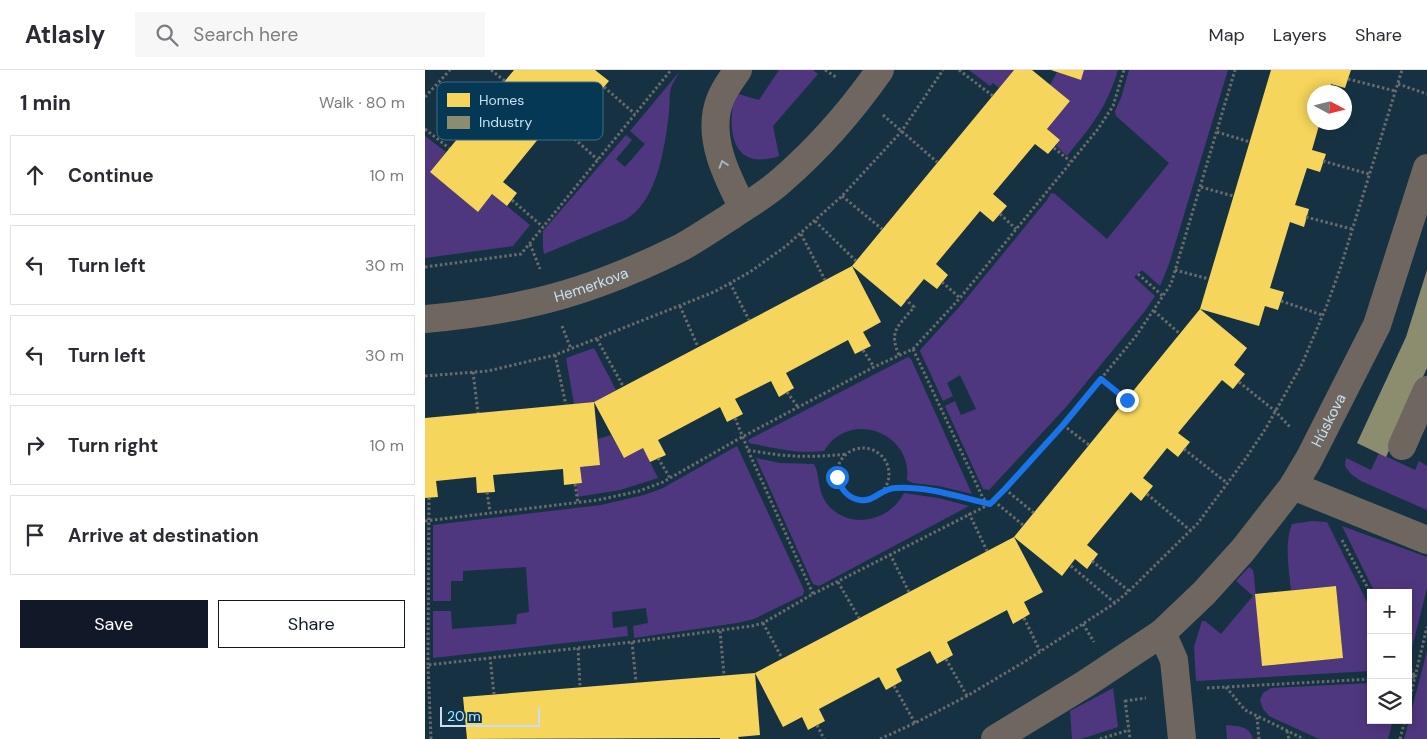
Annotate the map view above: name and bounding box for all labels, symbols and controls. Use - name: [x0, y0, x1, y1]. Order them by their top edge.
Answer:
- search box: [135, 12, 485, 57]
- text: Atlasly: [25, 19, 105, 50]
- icon: search: [153, 21, 181, 49]
- text: Search here: [193, 22, 298, 47]
- text: Map: [1209, 23, 1245, 47]
- text: Layers: [1273, 23, 1327, 47]
- text: Share: [1355, 23, 1402, 47]
- legend: [437, 82, 603, 140]
- north arrow: [1307, 85, 1352, 130]
- text: 1 min: [20, 89, 71, 117]
- text: Homes: [479, 91, 524, 109]
- text: Walk · 80 m: [319, 92, 405, 113]
- text: Industry: [479, 113, 532, 131]
- one-way arrow: [719, 160, 729, 168]
- icon: ahead: [21, 161, 49, 189]
- text: Continue: [68, 163, 154, 188]
- text: 10 m: [370, 165, 404, 186]
- icon: left: [21, 251, 49, 279]
- text: Turn left: [68, 253, 146, 278]
- text: 30 m: [365, 255, 404, 276]
- street label: Hemerkova: [552, 263, 631, 307]
- icon: left: [21, 341, 49, 369]
- text: Turn left: [68, 343, 146, 368]
- text: 30 m: [365, 345, 404, 366]
- route end: [1116, 389, 1139, 412]
- street label: Húskova: [1307, 390, 1351, 451]
- icon: right: [21, 431, 49, 459]
- text: Turn right: [68, 433, 158, 458]
- text: 10 m: [370, 435, 404, 456]
- route start: [826, 466, 849, 489]
- icon: arrive: [21, 521, 49, 549]
- text: Arrive at destination: [68, 523, 259, 548]
- map controls: [1367, 589, 1412, 724]
- button: +: [1367, 589, 1412, 634]
- button: Save: [20, 600, 208, 648]
- button: Share: [218, 600, 405, 648]
- button: −: [1367, 634, 1412, 679]
- button: layers: [1367, 679, 1412, 724]
- scale bar: [440, 704, 540, 727]
- text: 20 m: [447, 707, 481, 725]

